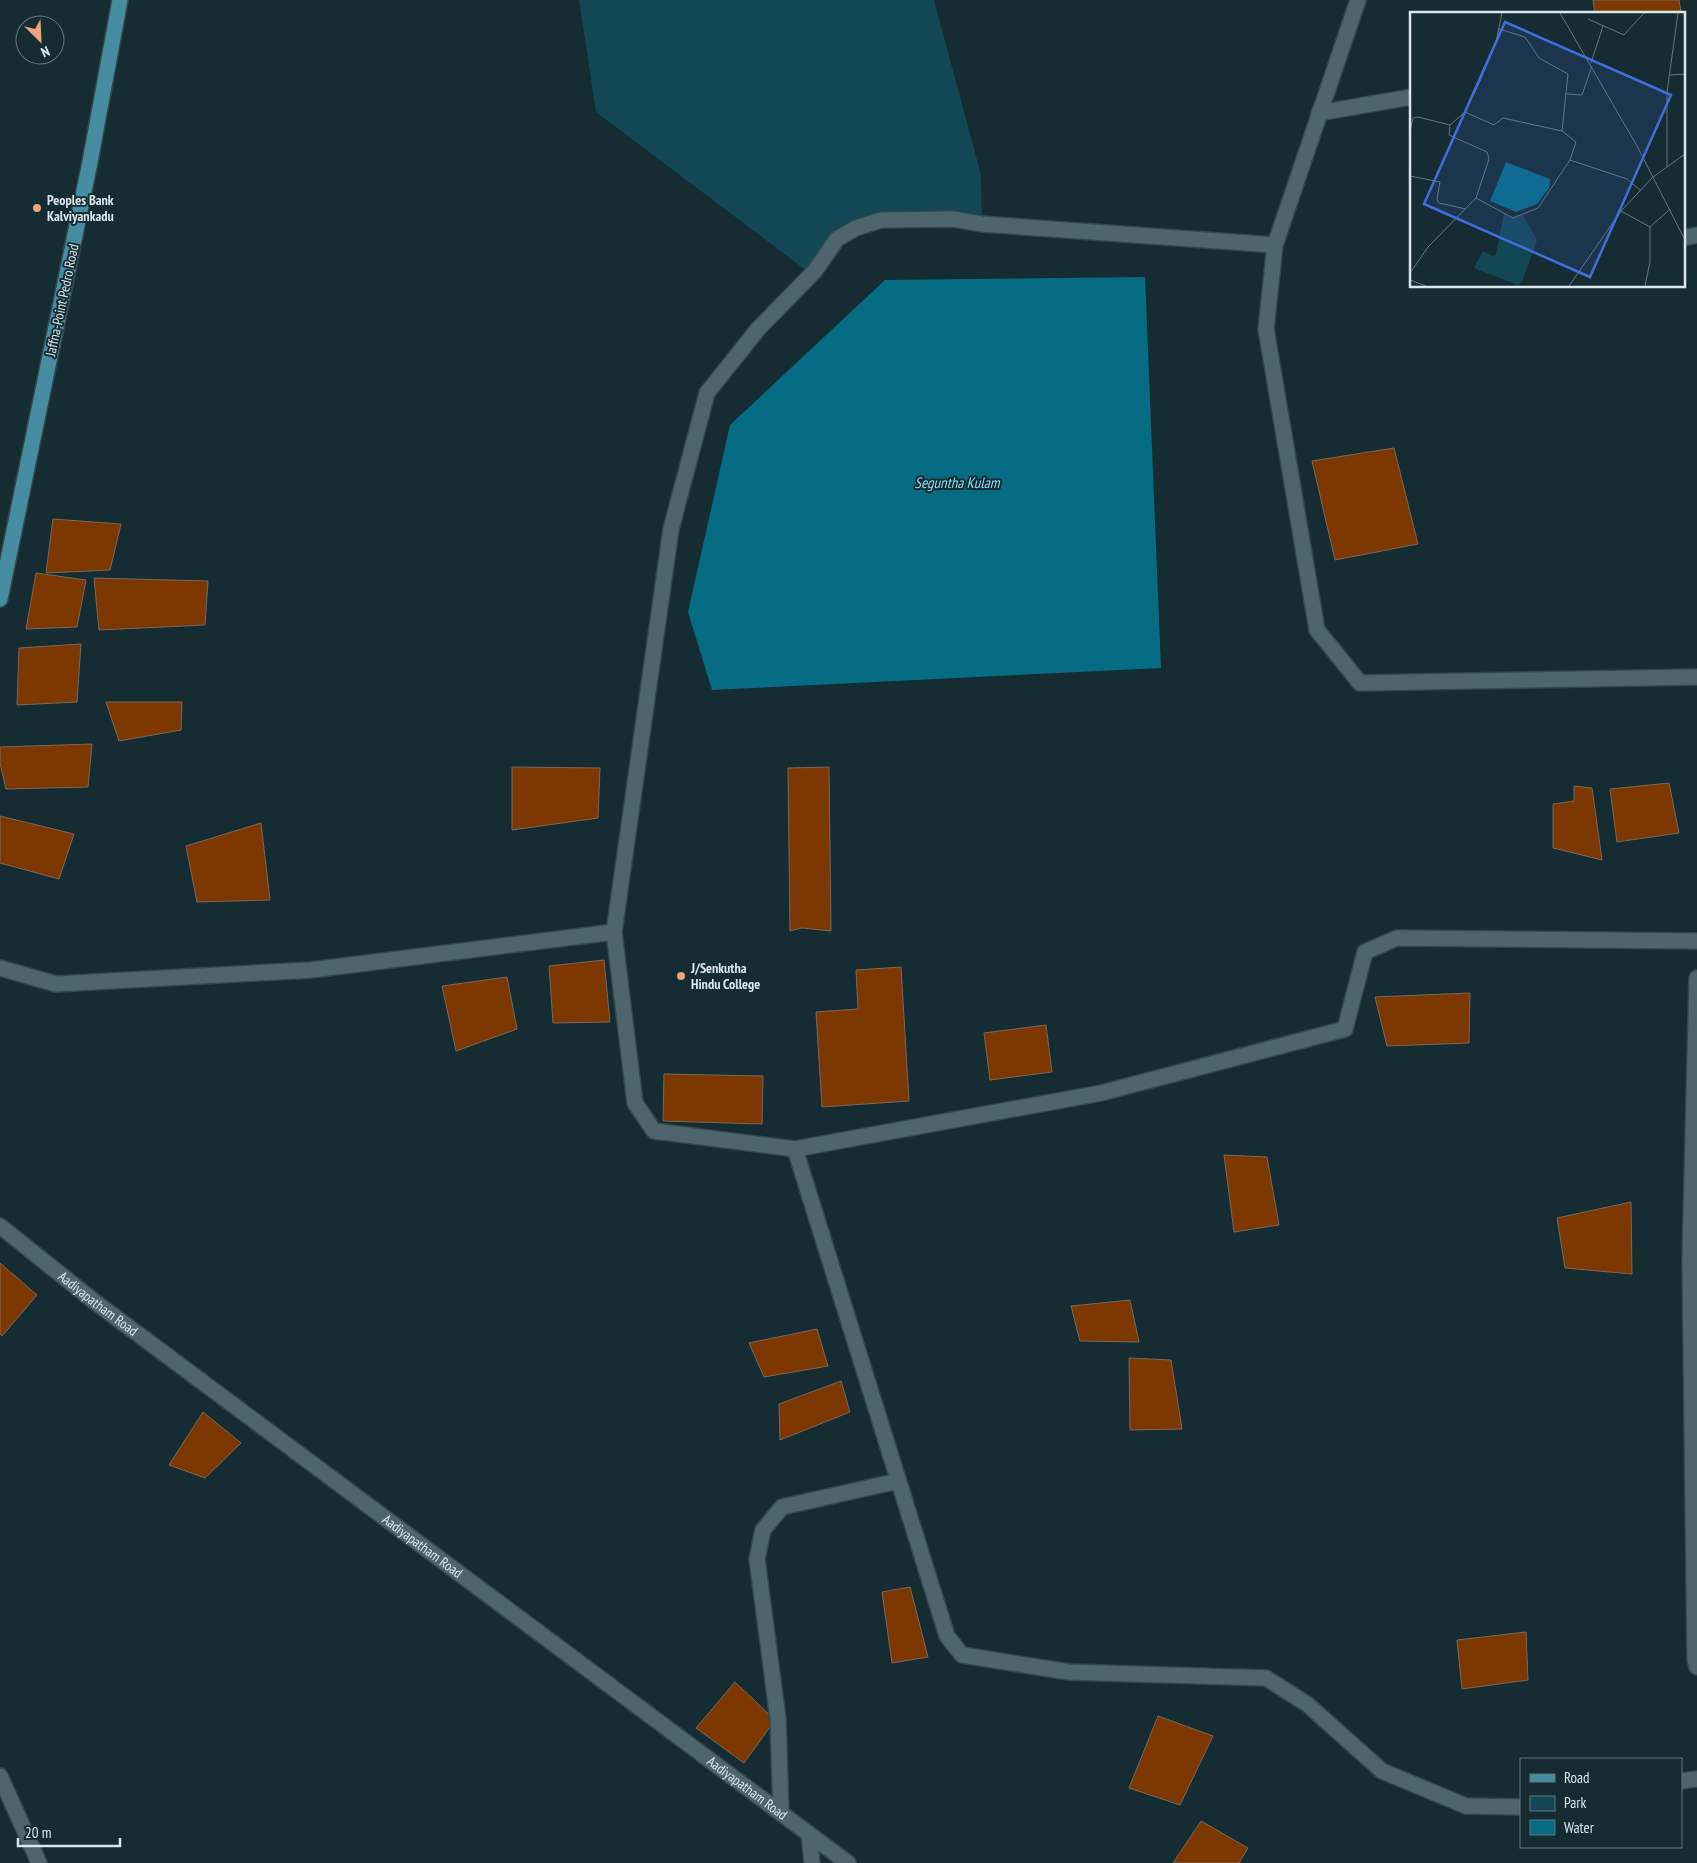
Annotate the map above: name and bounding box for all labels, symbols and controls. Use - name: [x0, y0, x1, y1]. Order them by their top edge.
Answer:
- inset map: [1410, 12, 1684, 288]
- north arrow: [15, 15, 65, 65]
- text: N: [38, 42, 52, 62]
- place label: Peoples Bank Kalviyankadu: [47, 191, 114, 225]
- marker: Peoples Bank Kalviyankadu: [31, 202, 43, 214]
- street label: Jaffna-Point Pedro Road: [41, 242, 83, 359]
- water label: Seguntha Kulam: [915, 473, 1001, 492]
- place label: J/Senkutha Hindu College: [690, 959, 760, 993]
- marker: J/Senkutha Hindu College: [675, 970, 687, 982]
- street label: Aadiyapatham Road: [55, 1267, 141, 1340]
- street label: Aadiyapatham Road: [379, 1510, 466, 1582]
- street label: Aadiyapatham Road: [704, 1752, 791, 1824]
- legend: [1520, 1758, 1682, 1848]
- text: Road: [1564, 1768, 1590, 1787]
- text: Park: [1564, 1793, 1586, 1812]
- scale bar: [18, 1816, 120, 1848]
- text: Water: [1564, 1818, 1595, 1837]
- text: 20 m: [25, 1823, 51, 1842]

